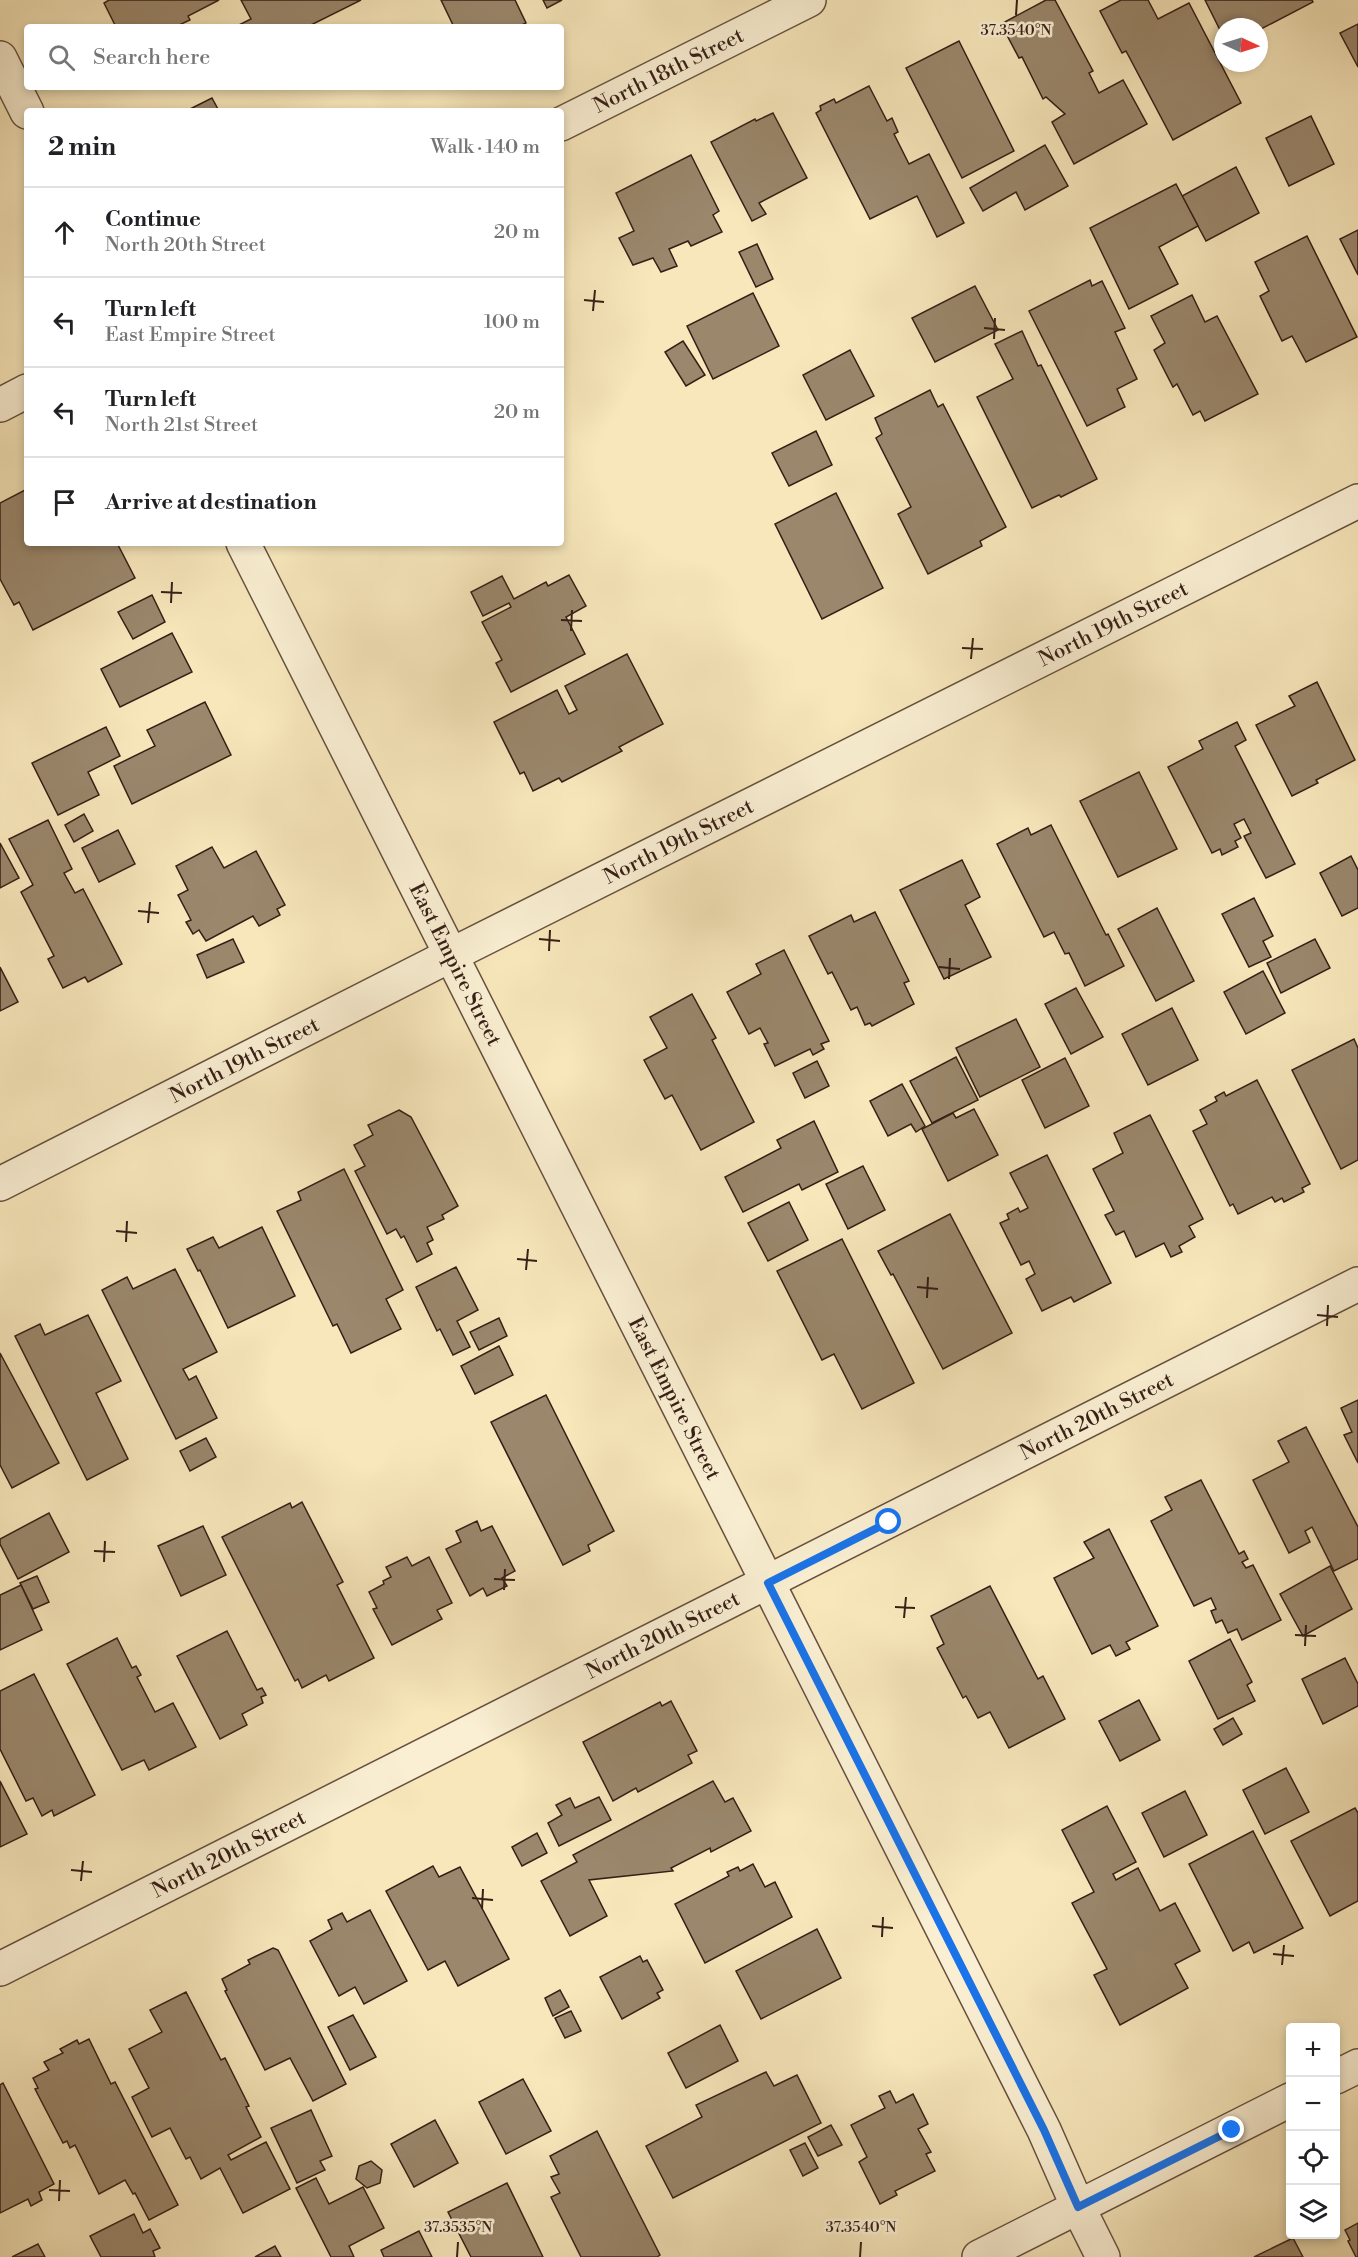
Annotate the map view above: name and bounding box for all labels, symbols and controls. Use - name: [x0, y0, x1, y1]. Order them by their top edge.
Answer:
- north arrow: [1214, 18, 1268, 72]
- text: 37.3540°N: [981, 21, 1051, 40]
- street label: North 18th Street: [589, 23, 749, 120]
- search box: [24, 24, 564, 90]
- icon: search: [45, 41, 78, 74]
- text: Search here: [93, 44, 210, 71]
- text: 2 min: [48, 131, 116, 163]
- text: Walk · 140 m: [430, 135, 540, 160]
- text: Continue: [105, 206, 201, 233]
- icon: ahead: [48, 216, 81, 249]
- text: 20 m: [494, 220, 540, 245]
- text: North 20th Street: [105, 233, 266, 258]
- text: Turn left: [105, 296, 196, 323]
- icon: left: [48, 306, 81, 339]
- text: 100 m: [484, 310, 540, 335]
- text: East Empire Street: [105, 323, 276, 348]
- text: Turn left: [105, 386, 196, 413]
- icon: left: [48, 396, 81, 429]
- text: 20 m: [494, 400, 540, 425]
- text: North 21st Street: [105, 413, 258, 438]
- icon: arrive: [48, 486, 81, 519]
- text: Arrive at destination: [105, 489, 317, 516]
- street label: North 19th Street: [1034, 576, 1193, 673]
- street label: North 19th Street: [600, 794, 758, 890]
- street label: East Empire Street: [403, 879, 507, 1051]
- street label: North 19th Street: [166, 1012, 324, 1110]
- street label: East Empire Street: [622, 1313, 726, 1485]
- street label: North 20th Street: [1016, 1367, 1179, 1466]
- route start: [875, 1508, 901, 1534]
- street label: North 20th Street: [582, 1586, 745, 1685]
- street label: North 20th Street: [148, 1805, 311, 1904]
- map controls: [1286, 2023, 1340, 2239]
- button: +: [1286, 2023, 1340, 2077]
- button: −: [1286, 2077, 1340, 2131]
- route end: [1218, 2116, 1244, 2142]
- button: locate: [1286, 2131, 1340, 2185]
- button: layers: [1286, 2185, 1340, 2239]
- text: 37.3535°N: [424, 2218, 492, 2237]
- text: 37.3540°N: [826, 2218, 896, 2237]

